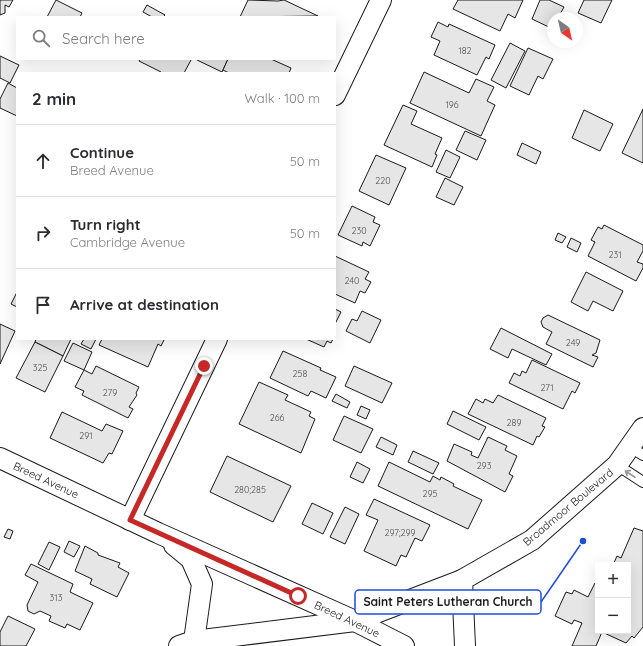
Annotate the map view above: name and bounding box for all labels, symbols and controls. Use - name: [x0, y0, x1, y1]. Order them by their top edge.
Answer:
- north arrow: [547, 12, 583, 48]
- search box: [16, 16, 336, 60]
- icon: search: [30, 27, 52, 49]
- text: Search here: [62, 29, 145, 48]
- house number: 182: [458, 45, 472, 56]
- text: 2 min: [32, 88, 76, 109]
- text: Walk · 100 m: [244, 90, 320, 106]
- house number: 196: [445, 99, 459, 110]
- text: Continue: [70, 143, 134, 162]
- icon: ahead: [32, 150, 54, 172]
- text: 50 m: [290, 153, 320, 169]
- text: Breed Avenue: [70, 162, 154, 178]
- house number: 220: [375, 175, 391, 186]
- text: Turn right: [70, 215, 141, 234]
- icon: right: [32, 222, 54, 244]
- text: 50 m: [290, 225, 320, 241]
- house number: 230: [351, 225, 367, 236]
- text: Cambridge Avenue: [70, 234, 185, 250]
- house number: 231: [608, 249, 622, 260]
- house number: 240: [345, 275, 359, 286]
- icon: arrive: [32, 294, 54, 316]
- text: Arrive at destination: [70, 295, 219, 314]
- house number: 249: [566, 337, 580, 348]
- route end: [195, 357, 213, 375]
- house number: 325: [33, 362, 47, 373]
- house number: 258: [293, 368, 308, 379]
- house number: 271: [540, 382, 554, 393]
- house number: 279: [103, 387, 117, 398]
- house number: 266: [270, 412, 284, 423]
- house number: 289: [507, 417, 521, 428]
- house number: 291: [79, 430, 93, 441]
- street label: Breed Avenue: [11, 459, 81, 501]
- house number: 293: [477, 460, 492, 471]
- street label: Broadmoor Boulevard: [520, 465, 616, 549]
- one-way arrow: [625, 470, 636, 478]
- house number: 280;285: [234, 484, 266, 495]
- house number: 295: [423, 488, 438, 499]
- house number: 297;299: [384, 527, 416, 538]
- map controls: [595, 562, 631, 634]
- button: +: [595, 562, 631, 598]
- route start: [289, 587, 307, 605]
- callout: Saint Peters Lutheran Church: [355, 590, 541, 614]
- house number: 313: [50, 592, 63, 603]
- text: Saint Peters Lutheran Church: [363, 594, 533, 609]
- street label: Breed Avenue: [312, 598, 382, 640]
- button: −: [595, 598, 631, 634]

